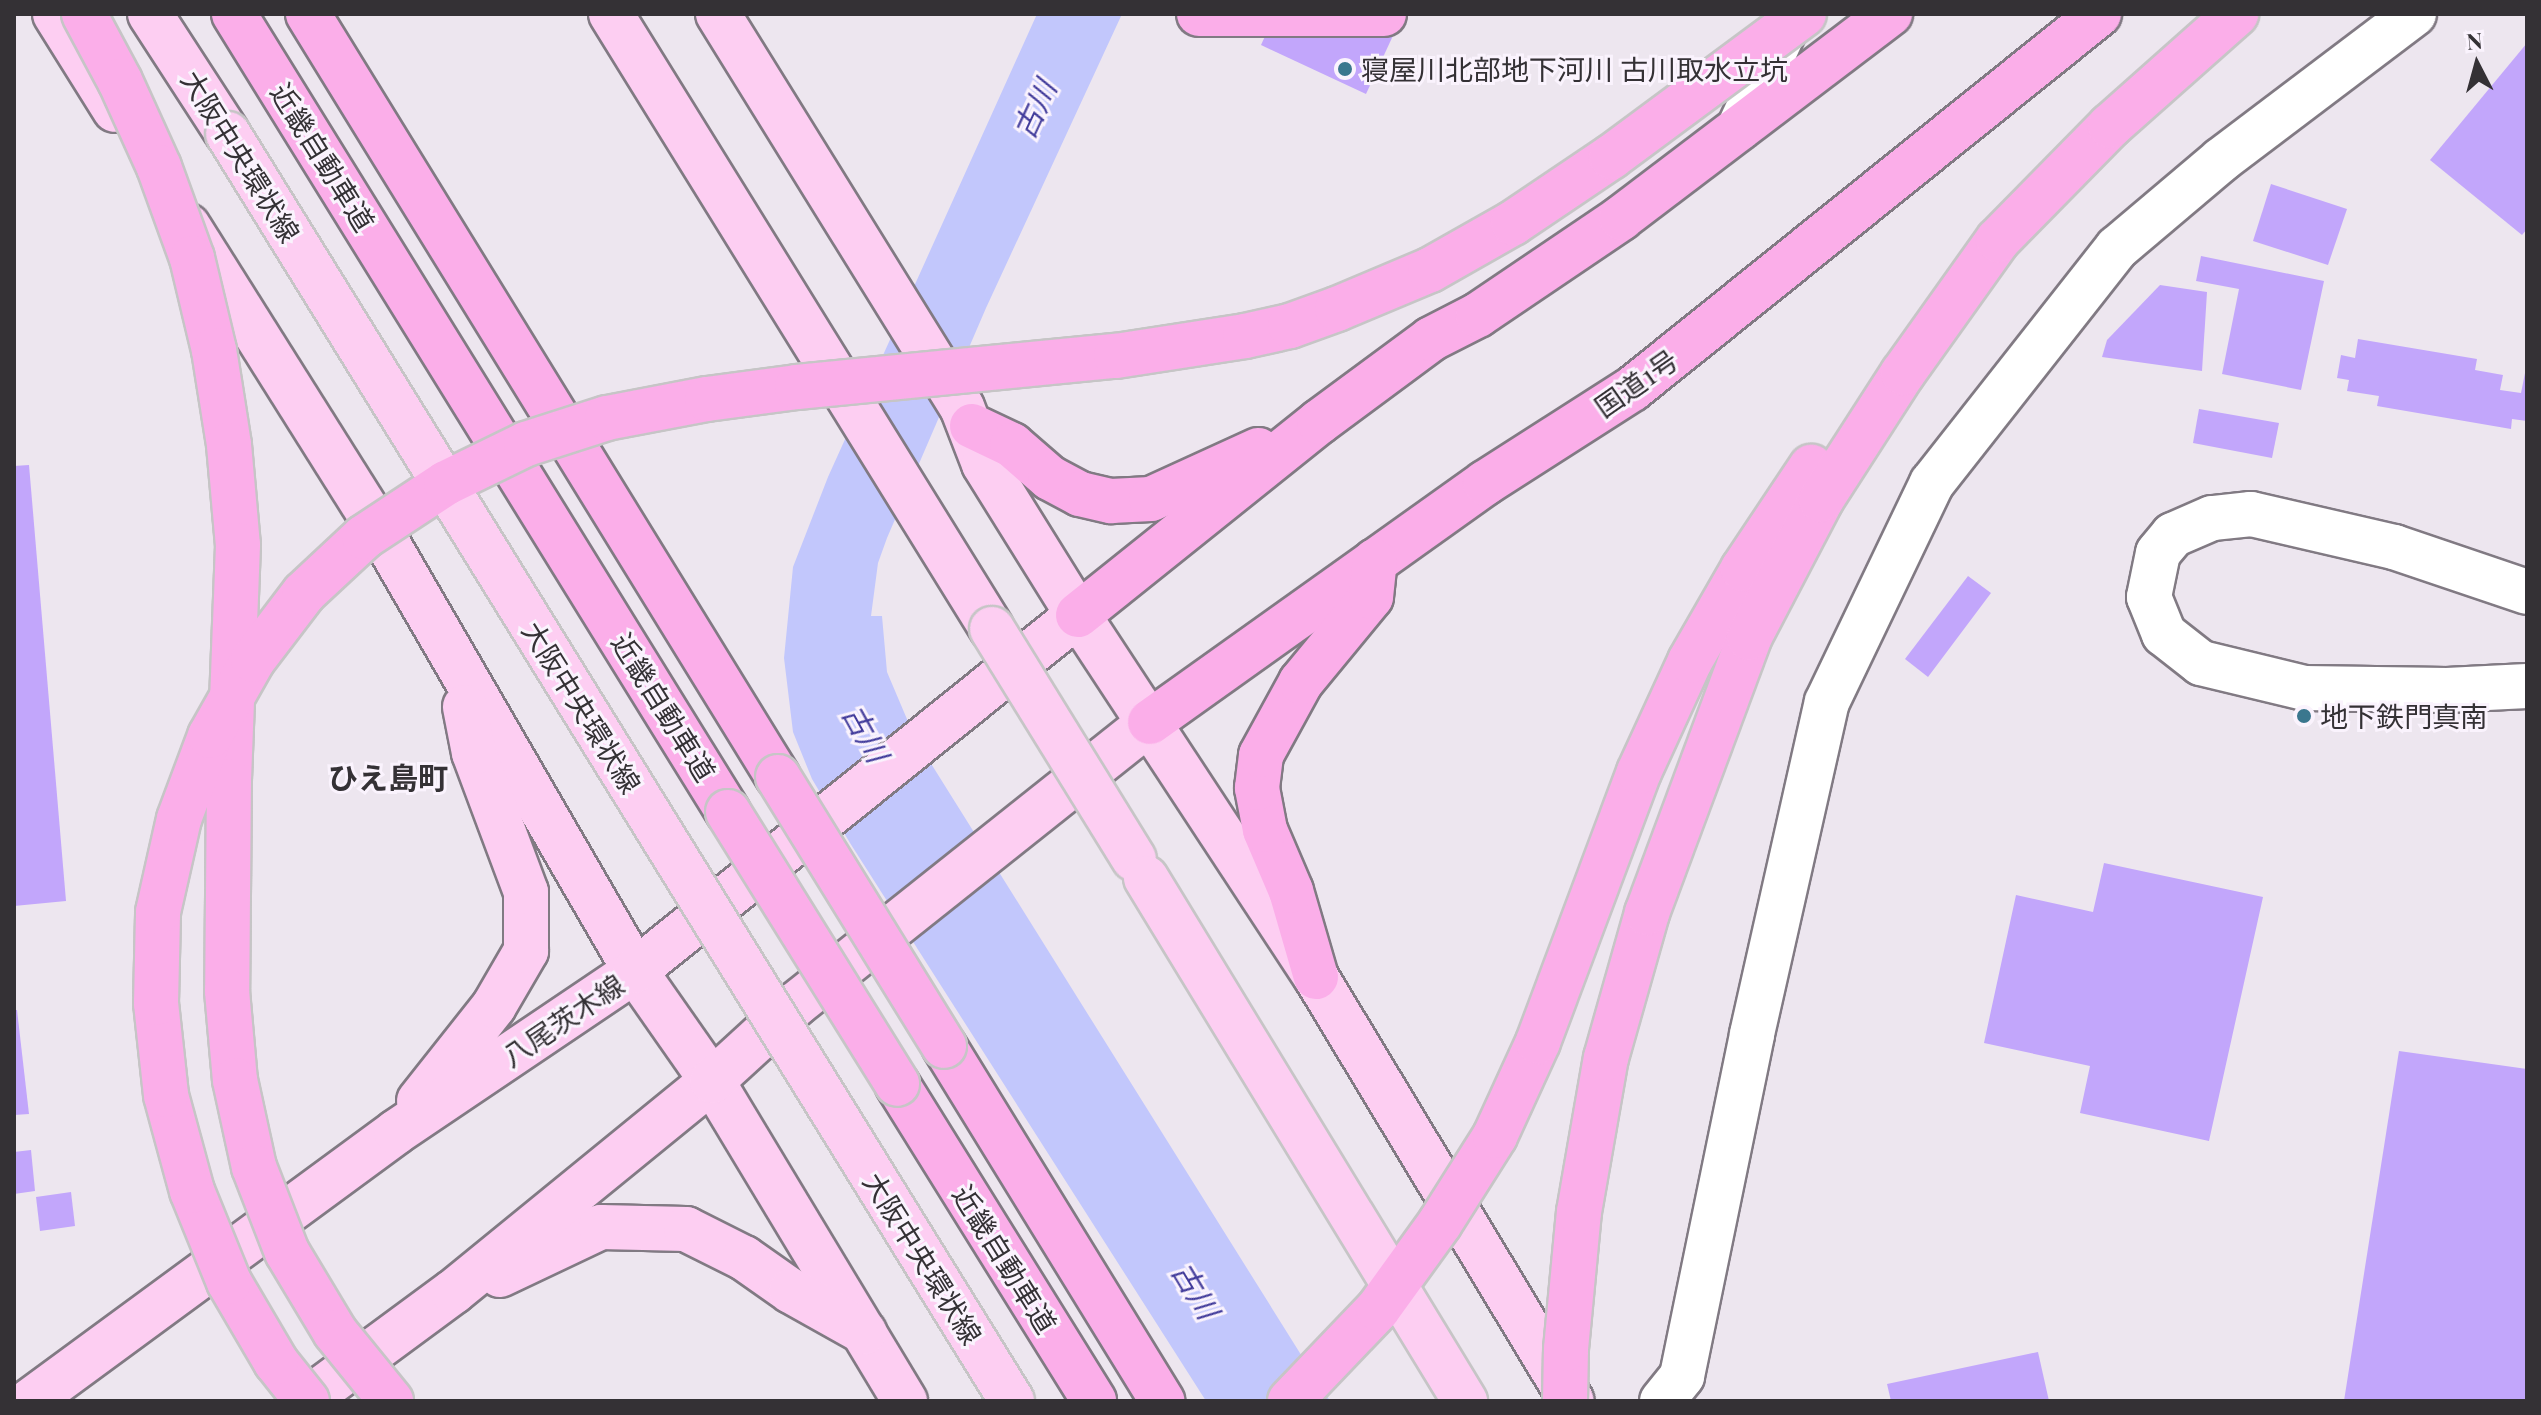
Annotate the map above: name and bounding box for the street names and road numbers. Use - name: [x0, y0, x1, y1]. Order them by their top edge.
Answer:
- street label: 大阪中央環状線: [175, 64, 307, 248]
- street label: 近畿自動車道: [264, 77, 382, 237]
- street label: 国道1号: [1588, 342, 1684, 424]
- street label: 大阪中央環状線: [516, 615, 648, 799]
- street label: 近畿自動車道: [605, 627, 723, 787]
- street label: 八尾茨木線: [496, 967, 630, 1073]
- street label: 大阪中央環状線: [857, 1166, 989, 1350]
- street label: 近畿自動車道: [946, 1179, 1064, 1339]

